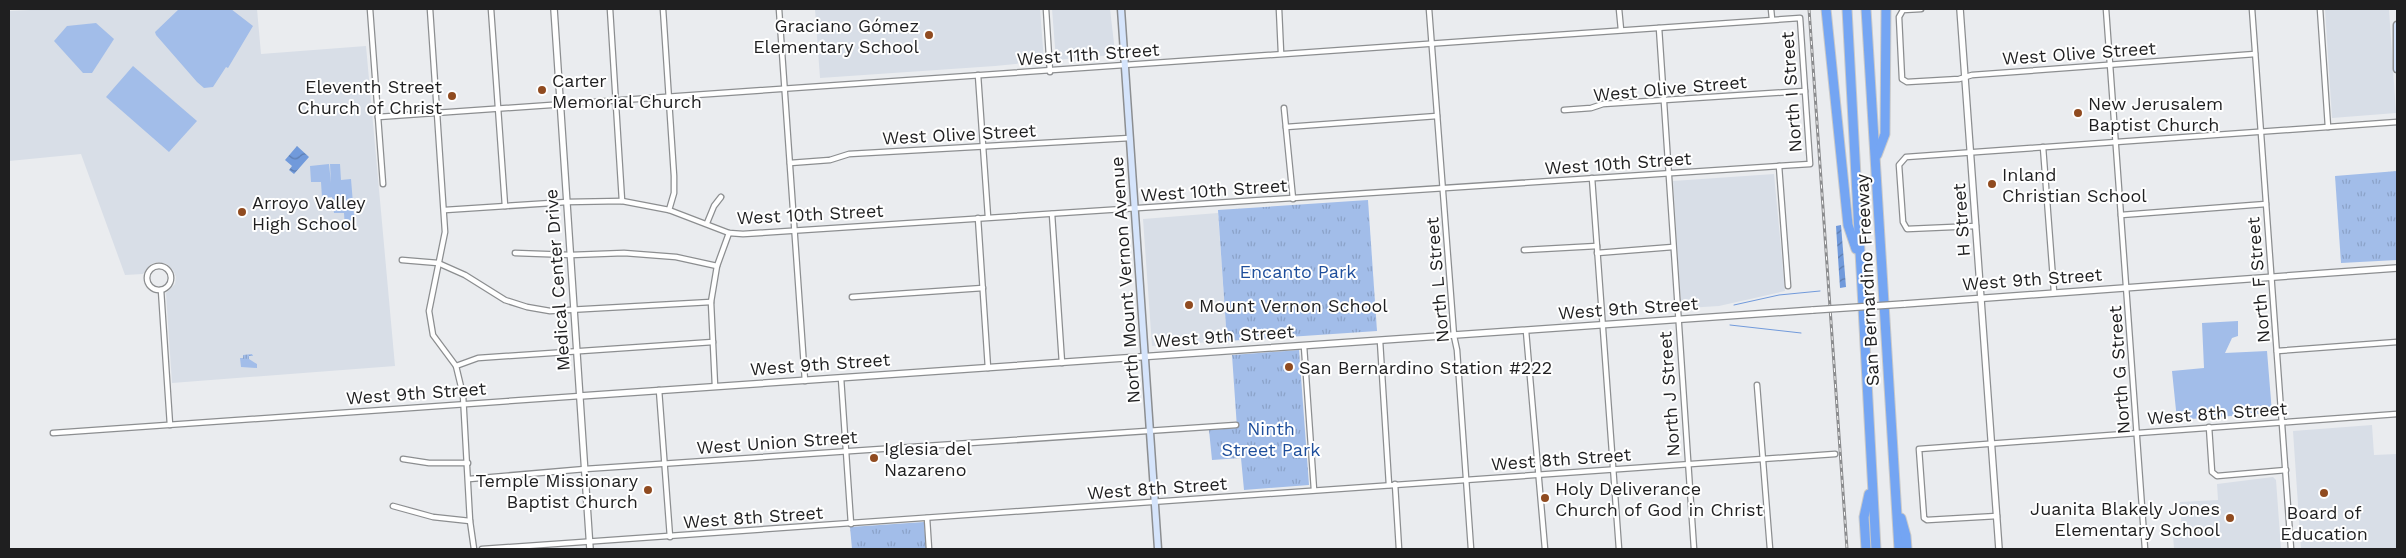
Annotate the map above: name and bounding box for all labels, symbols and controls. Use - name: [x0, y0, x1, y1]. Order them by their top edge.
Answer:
- place label: Graciano Gómez Elementary School: [753, 15, 919, 57]
- marker: Graciano Gómez Elementary School: [923, 29, 935, 41]
- street label: North I Street: [1776, 30, 1806, 153]
- street label: West Olive Street: [2001, 37, 2157, 69]
- street label: West 11th Street: [1016, 39, 1160, 69]
- place label: Carter Memorial Church: [552, 70, 702, 112]
- street label: West Olive Street: [1592, 71, 1748, 105]
- place label: Eleventh Street Church of Christ: [297, 76, 442, 118]
- marker: Carter Memorial Church: [536, 84, 548, 96]
- marker: Eleventh Street Church of Christ: [446, 90, 458, 102]
- place label: New Jerusalem Baptist Church: [2088, 93, 2223, 135]
- marker: New Jerusalem Baptist Church: [2072, 107, 2084, 119]
- street label: West Olive Street: [882, 119, 1037, 149]
- street label: West 10th Street: [1544, 147, 1693, 179]
- street label: North Mount Vernon Avenue: [1106, 156, 1144, 404]
- place label: Inland Christian School: [2002, 164, 2147, 206]
- street label: San Bernardino Freeway: [1851, 173, 1883, 387]
- street label: West 10th Street: [1140, 174, 1289, 206]
- marker: Inland Christian School: [1986, 178, 1998, 190]
- street label: H Street: [1948, 182, 1974, 257]
- street label: Medical Center Drive: [540, 188, 574, 372]
- place label: Arroyo Valley High School: [252, 192, 366, 234]
- street label: West 10th Street: [736, 200, 884, 228]
- marker: Arroyo Valley High School: [236, 206, 248, 218]
- street label: North L Street: [1421, 216, 1453, 344]
- street label: North F Street: [2242, 216, 2274, 344]
- park label: Encanto Park: [1239, 261, 1357, 282]
- street label: West 9th Street: [1961, 264, 2103, 294]
- street label: West 9th Street: [1557, 293, 1699, 323]
- place label: Mount Vernon School: [1199, 295, 1388, 316]
- marker: Mount Vernon School: [1183, 299, 1195, 311]
- street label: North G Street: [2104, 305, 2134, 435]
- street label: West 9th Street: [1153, 321, 1295, 351]
- street label: North J Street: [1654, 330, 1684, 457]
- street label: West 9th Street: [749, 349, 891, 379]
- place label: San Bernardino Station #222: [1299, 357, 1552, 378]
- marker: San Bernardino Station #222: [1283, 361, 1295, 373]
- street label: West 9th Street: [345, 378, 487, 408]
- street label: West 8th Street: [2146, 398, 2288, 428]
- park label: Ninth Street Park: [1221, 418, 1321, 460]
- street label: West Union Street: [696, 426, 859, 458]
- place label: Iglesia del Nazareno: [884, 438, 972, 480]
- street label: West 8th Street: [1490, 444, 1632, 474]
- marker: Iglesia del Nazareno: [868, 452, 880, 464]
- place label: Temple Missionary Baptist Church: [476, 470, 639, 512]
- street label: West 8th Street: [1086, 473, 1228, 503]
- place label: Holy Deliverance Church of God in Christ: [1555, 478, 1764, 520]
- marker: Temple Missionary Baptist Church: [642, 484, 654, 496]
- marker: Board of Education: [2318, 487, 2330, 499]
- marker: Holy Deliverance Church of God in Christ: [1539, 492, 1551, 504]
- place label: Juanita Blakely Jones Elementary School: [2030, 498, 2220, 540]
- street label: West 8th Street: [682, 502, 824, 532]
- place label: Board of Education: [2280, 502, 2368, 544]
- marker: Juanita Blakely Jones Elementary School: [2224, 512, 2236, 524]

